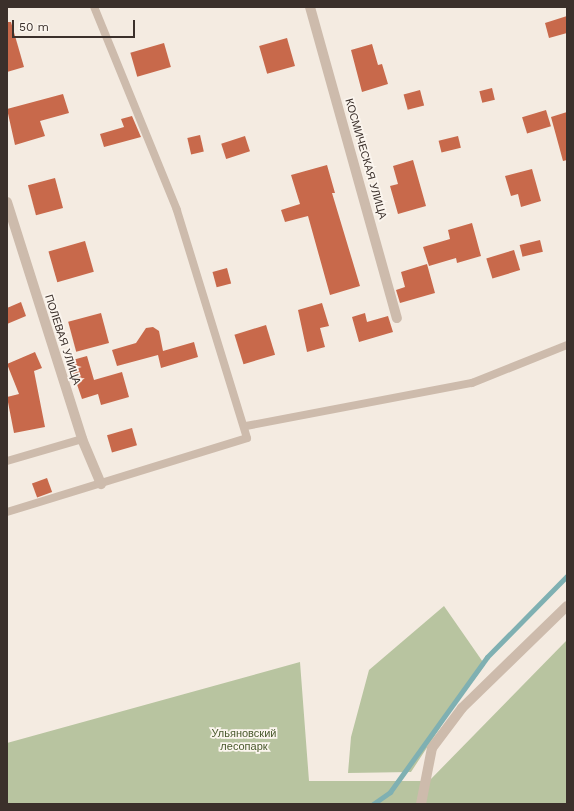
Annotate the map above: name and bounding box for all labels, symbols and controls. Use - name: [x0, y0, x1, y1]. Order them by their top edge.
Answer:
- scale bar: [14, 12, 137, 38]
- text: 50 m: [19, 20, 49, 34]
- street label: КОСМИЧЕСКАЯ УЛИЦА: [341, 97, 389, 221]
- street label: ПОЛЕВАЯ УЛИЦА: [41, 293, 83, 387]
- park label: Ульяновский лесопарк: [212, 728, 276, 754]

